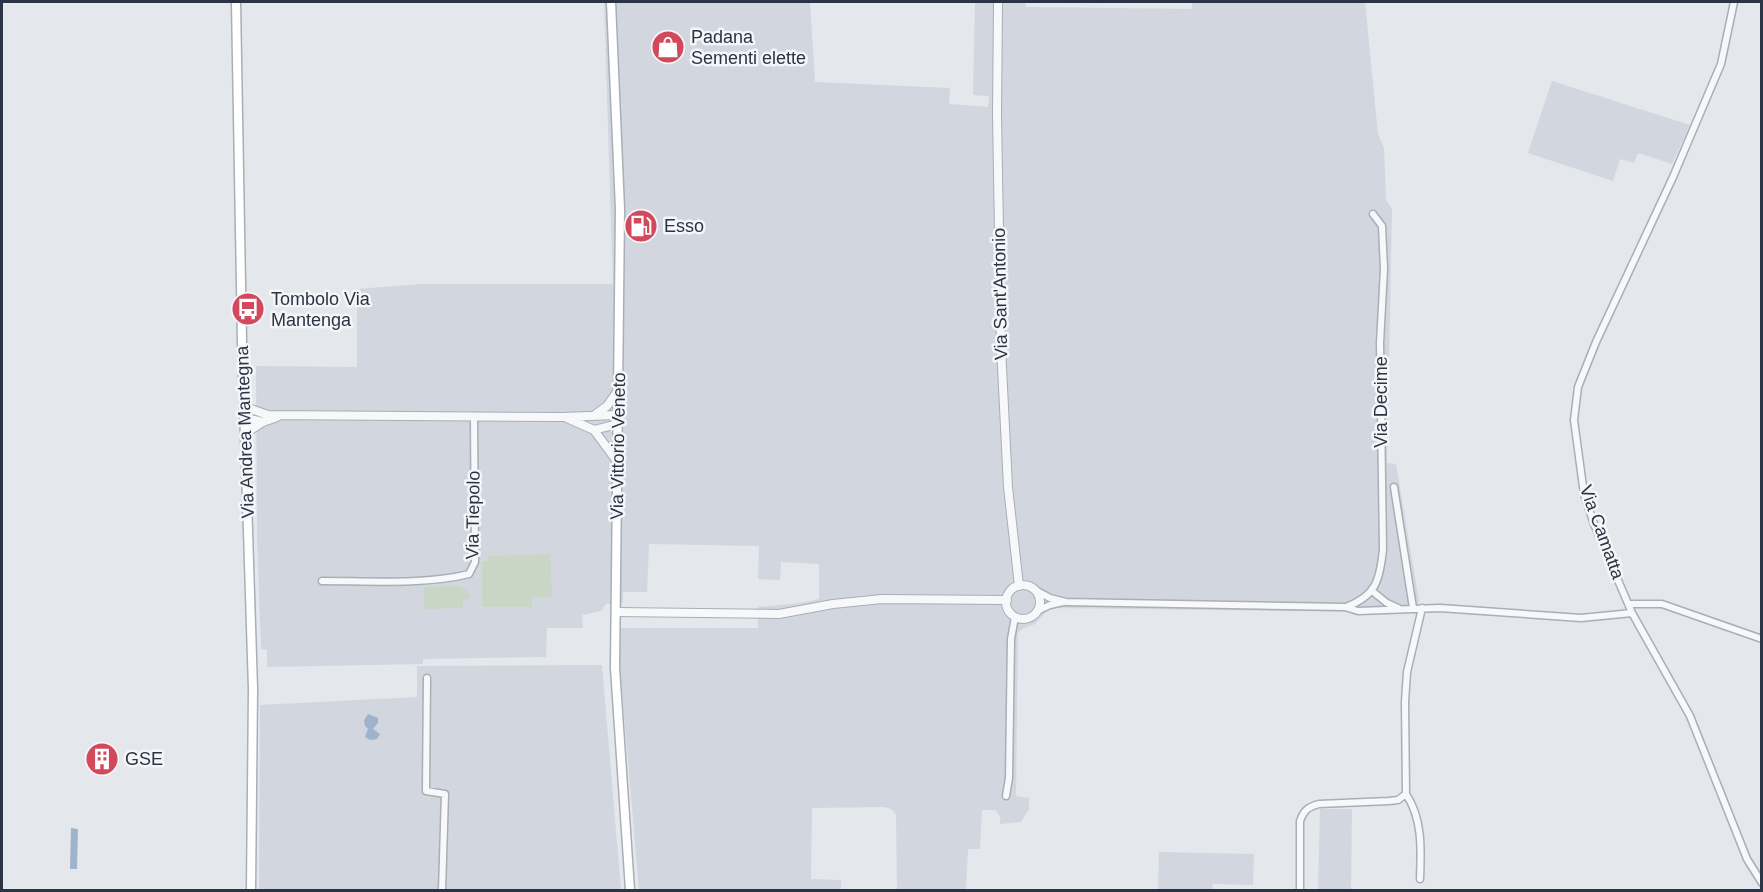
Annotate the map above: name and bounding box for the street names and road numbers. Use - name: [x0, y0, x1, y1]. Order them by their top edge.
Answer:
- street label: Via Sant'Antonio: [989, 228, 1011, 360]
- street label: Via Andrea Mantegna: [232, 344, 258, 519]
- street label: Via Decime: [1371, 356, 1391, 448]
- street label: Via Vittorio Veneto: [607, 372, 629, 520]
- street label: Via Tiepolo: [462, 470, 484, 560]
- street label: Via Camatta: [1576, 482, 1629, 583]

